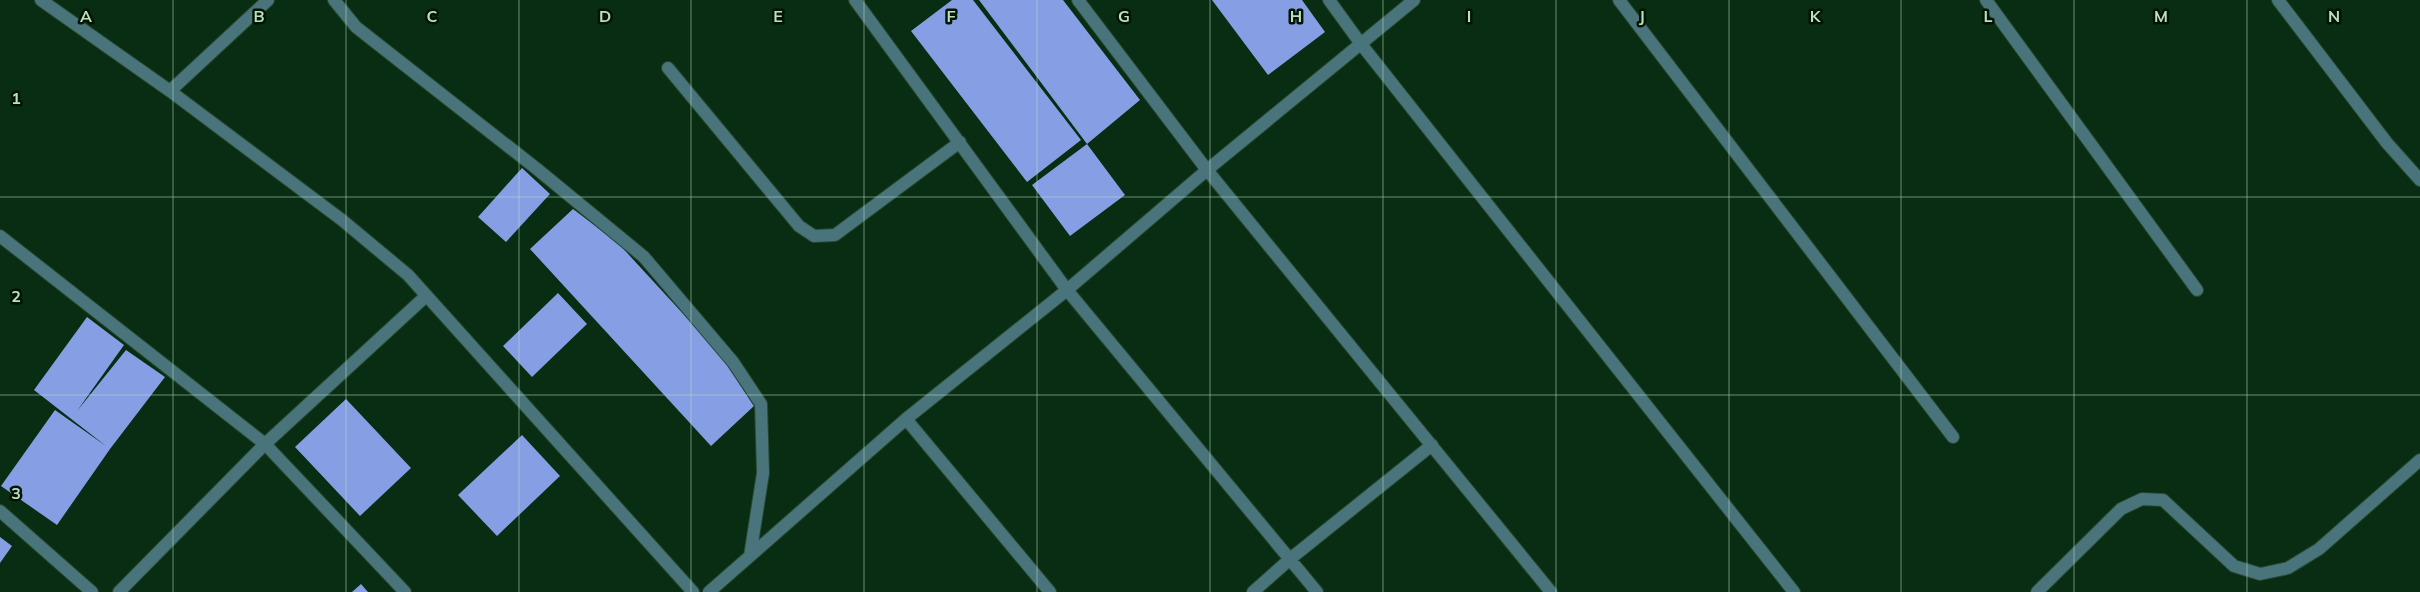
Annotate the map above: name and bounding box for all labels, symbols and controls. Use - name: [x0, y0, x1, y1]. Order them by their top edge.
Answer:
- text: A: [80, 6, 92, 26]
- text: B: [253, 6, 265, 26]
- text: C: [427, 6, 438, 26]
- text: D: [599, 6, 611, 26]
- text: E: [773, 6, 783, 26]
- text: F: [946, 6, 956, 26]
- text: G: [1118, 6, 1130, 26]
- text: H: [1290, 6, 1302, 26]
- text: I: [1467, 6, 1471, 26]
- text: J: [1639, 6, 1645, 26]
- text: K: [1810, 6, 1822, 26]
- text: L: [1984, 6, 1993, 26]
- text: M: [2154, 6, 2168, 26]
- text: N: [2328, 6, 2340, 26]
- text: 1: [11, 88, 21, 108]
- text: 2: [11, 286, 21, 306]
- text: 3: [11, 483, 21, 503]

